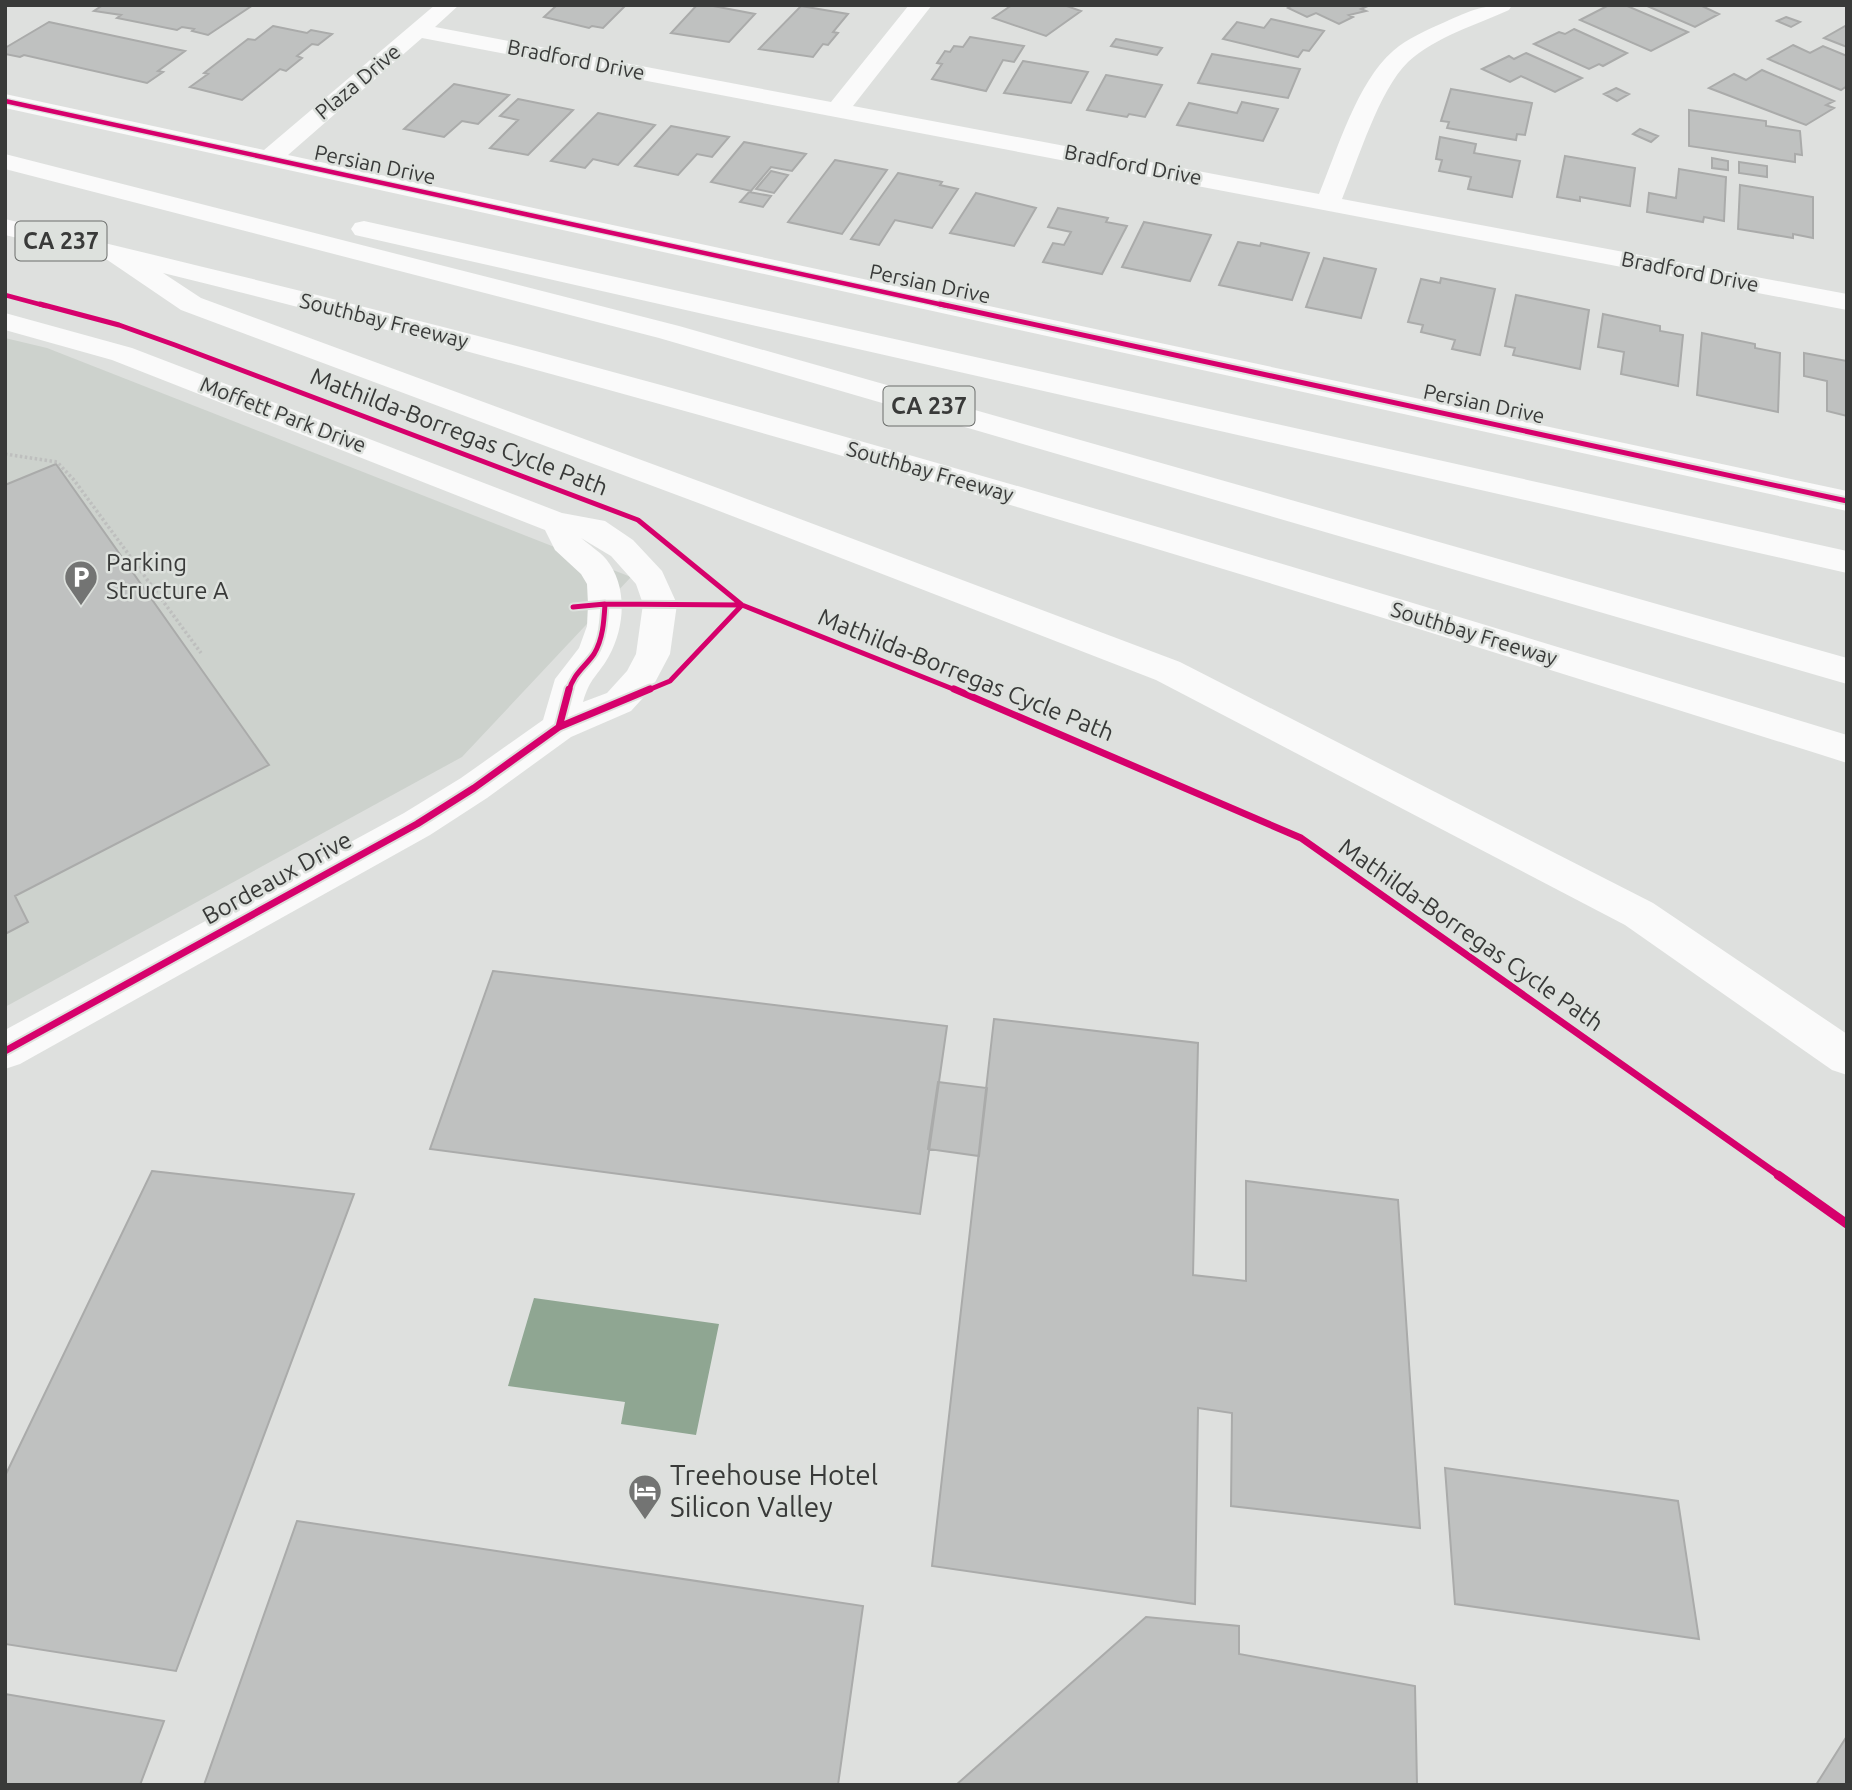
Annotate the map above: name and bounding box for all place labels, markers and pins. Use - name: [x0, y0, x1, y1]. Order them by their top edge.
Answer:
- place label: Parking Structure A: [106, 549, 229, 604]
- parking icon: Parking Structure A: [62, 558, 100, 607]
- place label: Treehouse Hotel Silicon Valley: [670, 1459, 878, 1522]
- hotel icon: Treehouse Hotel Silicon Valley: [626, 1472, 664, 1521]

